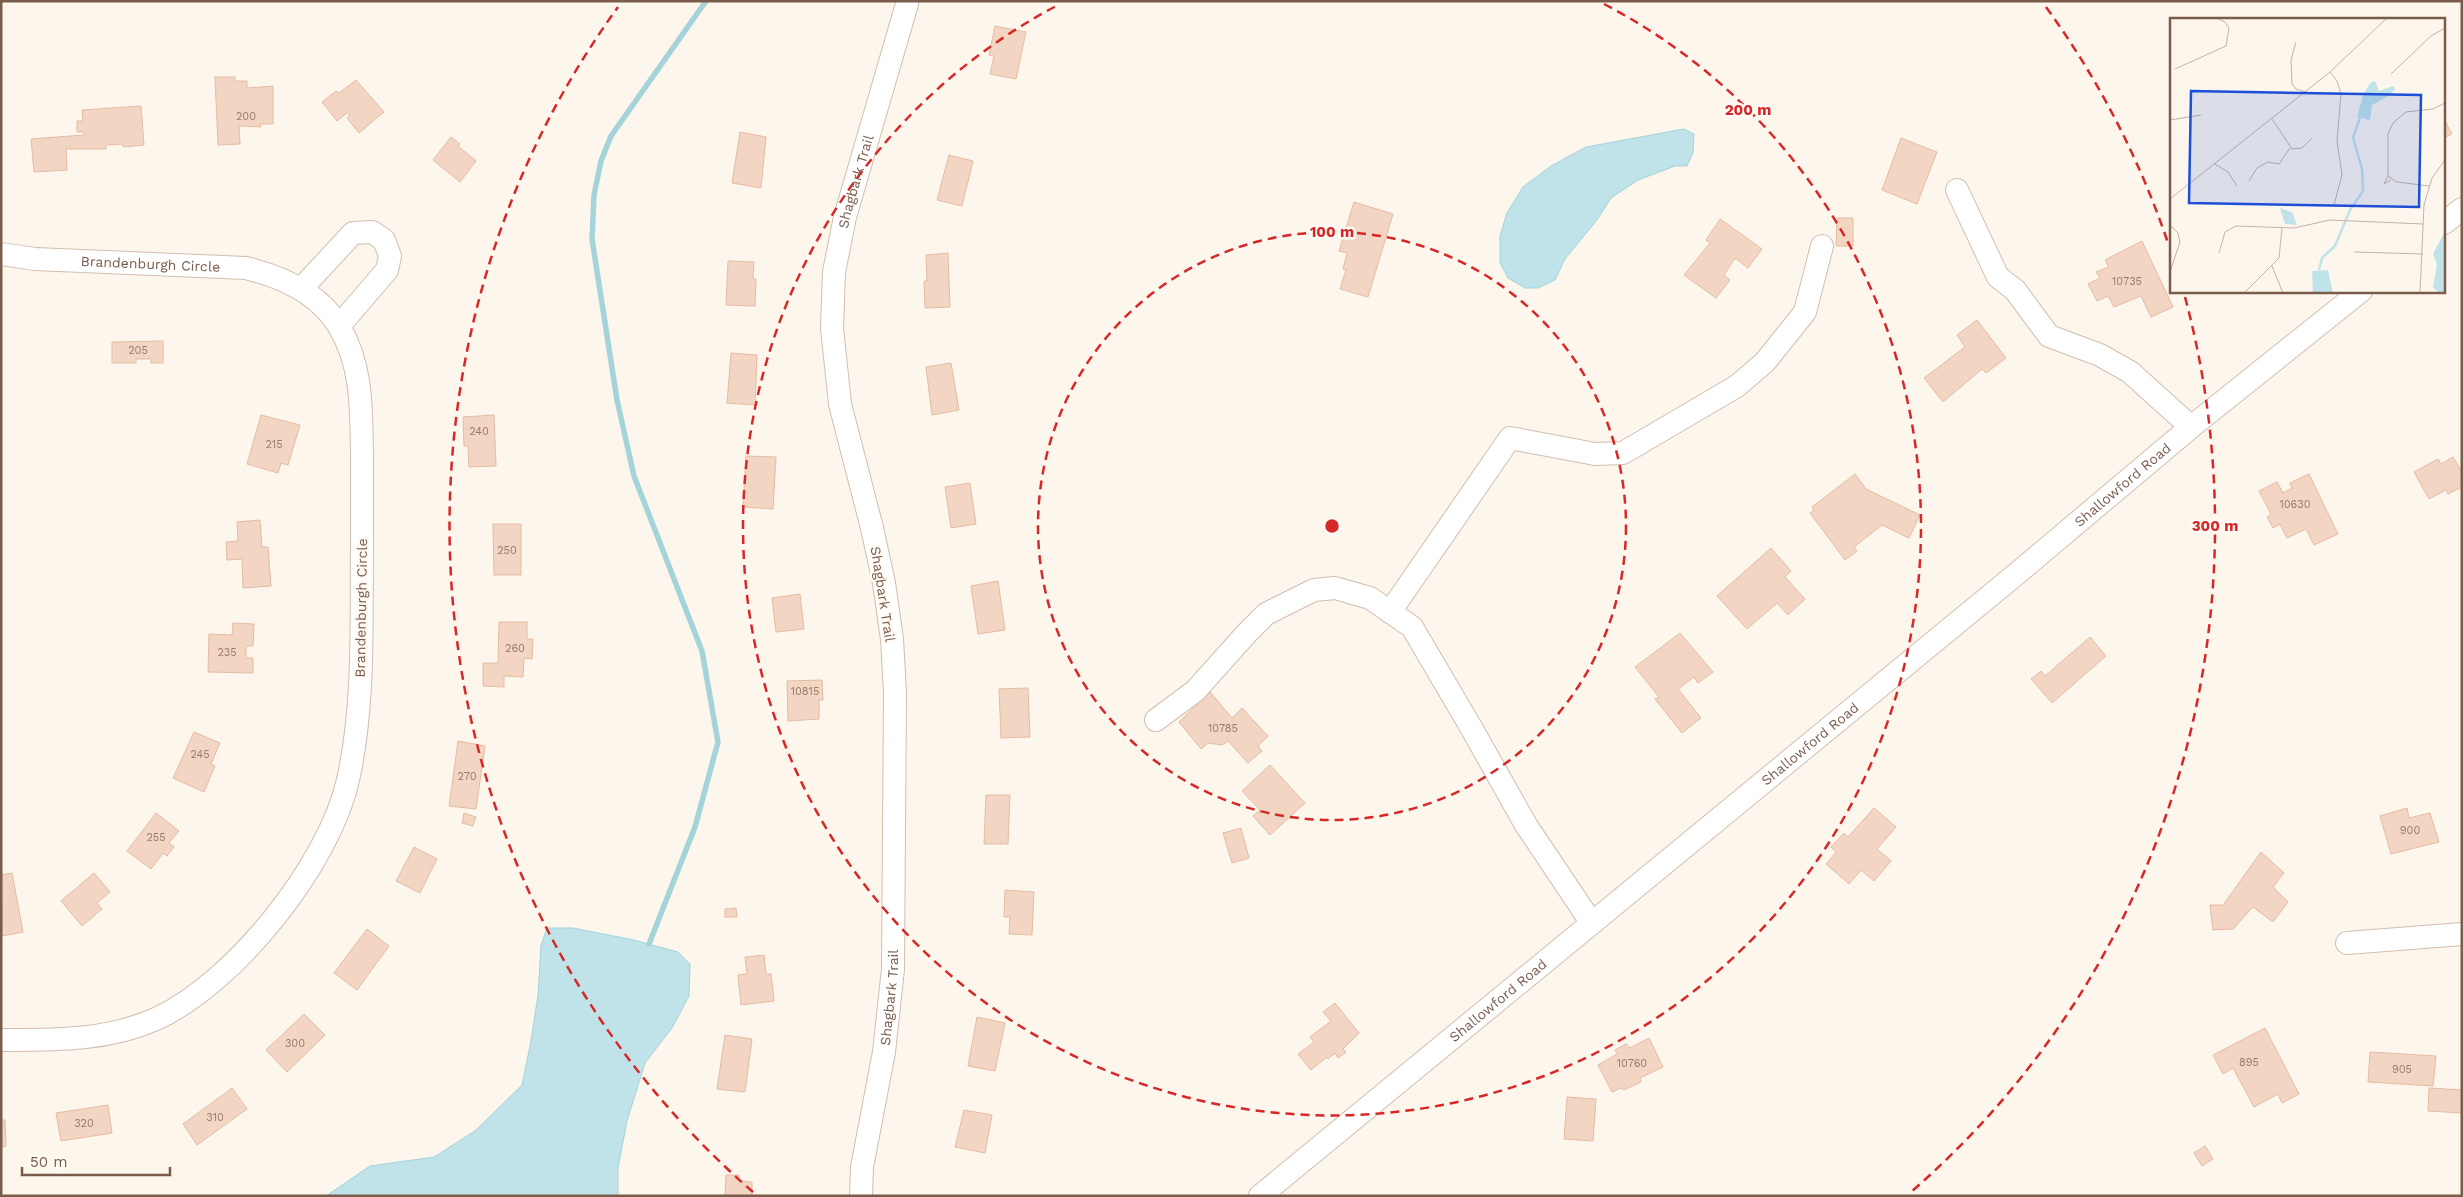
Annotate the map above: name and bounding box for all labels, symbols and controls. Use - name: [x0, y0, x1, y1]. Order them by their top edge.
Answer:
- inset map: [2170, 18, 2446, 292]
- text: 200 m: [1725, 101, 1771, 119]
- house number: 200: [236, 110, 256, 123]
- street label: Shagbark Trail: [835, 132, 877, 230]
- text: 100 m: [1310, 223, 1354, 241]
- street label: Brandenburgh Circle: [80, 253, 221, 275]
- house number: 10735: [2112, 275, 2142, 288]
- house number: 205: [128, 344, 148, 357]
- house number: 240: [469, 425, 489, 438]
- house number: 215: [265, 438, 283, 451]
- street label: Shallowford Road: [2071, 440, 2174, 530]
- house number: 10630: [2279, 498, 2311, 511]
- centre of rings: [1323, 517, 1341, 535]
- text: 300 m: [2192, 517, 2238, 535]
- street label: Brandenburgh Circle: [352, 538, 370, 678]
- house number: 250: [497, 544, 517, 557]
- street label: Shagbark Trail: [868, 545, 899, 644]
- house number: 260: [505, 642, 525, 655]
- house number: 235: [217, 646, 237, 659]
- house number: 10815: [791, 685, 819, 698]
- street label: Shallowford Road: [1758, 699, 1862, 788]
- house number: 10785: [1208, 722, 1238, 735]
- house number: 245: [190, 748, 210, 761]
- house number: 270: [458, 770, 477, 783]
- house number: 900: [2400, 824, 2420, 837]
- house number: 255: [146, 831, 166, 844]
- street label: Shagbark Trail: [877, 949, 901, 1046]
- street label: Shallowford Road: [1446, 956, 1550, 1045]
- house number: 300: [285, 1037, 305, 1050]
- house number: 895: [2239, 1056, 2259, 1069]
- house number: 10760: [1617, 1057, 1647, 1070]
- house number: 905: [2392, 1063, 2412, 1076]
- house number: 310: [206, 1111, 224, 1124]
- house number: 320: [74, 1117, 94, 1130]
- scale bar: [22, 1144, 170, 1176]
- text: 50 m: [30, 1153, 67, 1171]

